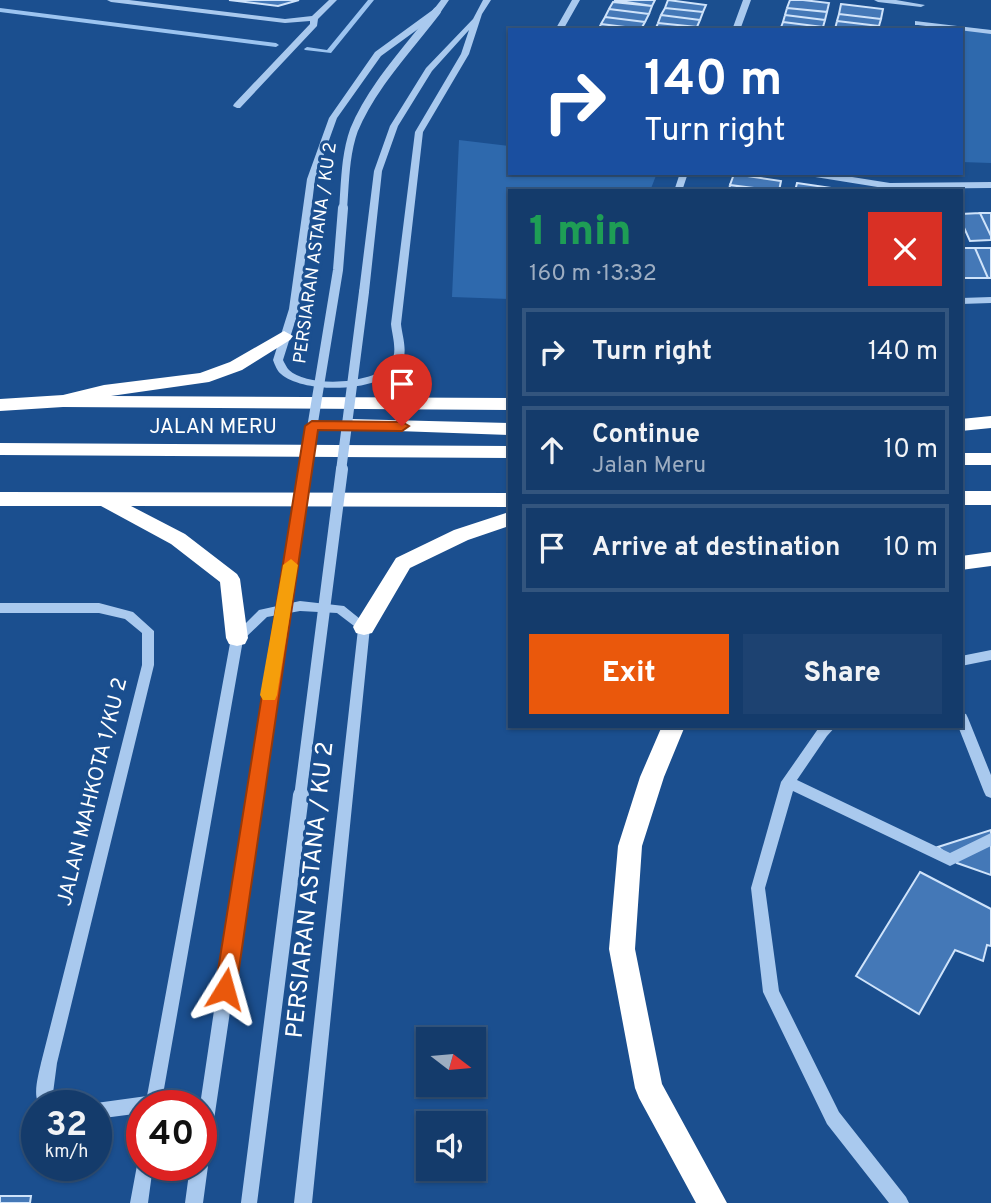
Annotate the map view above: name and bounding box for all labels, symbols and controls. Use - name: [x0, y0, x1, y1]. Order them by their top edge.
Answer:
- text: 140 m: [644, 51, 783, 113]
- icon: right: [529, 56, 620, 147]
- text: Turn right: [644, 112, 786, 152]
- street label: PERSIARAN ASTANA / KU 2: [289, 141, 343, 365]
- text: 1 min: [529, 207, 632, 260]
- button: close: [868, 212, 942, 286]
- text: 160 m · 13:32: [529, 260, 657, 289]
- icon: right: [533, 333, 571, 371]
- text: Turn right: [592, 336, 712, 369]
- text: 140 m: [868, 336, 938, 369]
- pin: [372, 354, 432, 426]
- icon: arrive: [383, 365, 421, 403]
- street label: JALAN MERU: [149, 414, 277, 441]
- text: Continue: [592, 419, 700, 452]
- icon: ahead: [533, 431, 571, 469]
- text: 10 m: [883, 434, 938, 467]
- text: Jalan Meru: [592, 452, 706, 481]
- icon: arrive: [533, 529, 571, 567]
- text: Arrive at destination: [592, 532, 840, 565]
- text: 10 m: [883, 532, 938, 565]
- button: Exit: [529, 634, 729, 714]
- button: Share: [743, 634, 942, 714]
- street label: JALAN MAHKOTA 1/KU 2: [52, 675, 134, 909]
- street label: PERSIARAN ASTANA / KU 2: [281, 740, 341, 1040]
- position arrow: [188, 952, 262, 1026]
- north arrow: [416, 1027, 486, 1097]
- map controls: [416, 1027, 486, 1181]
- speed limit sign: 40: [126, 1090, 217, 1181]
- text: 32: [46, 1104, 87, 1148]
- button: sound: [416, 1111, 486, 1181]
- text: km/h: [45, 1141, 88, 1164]

